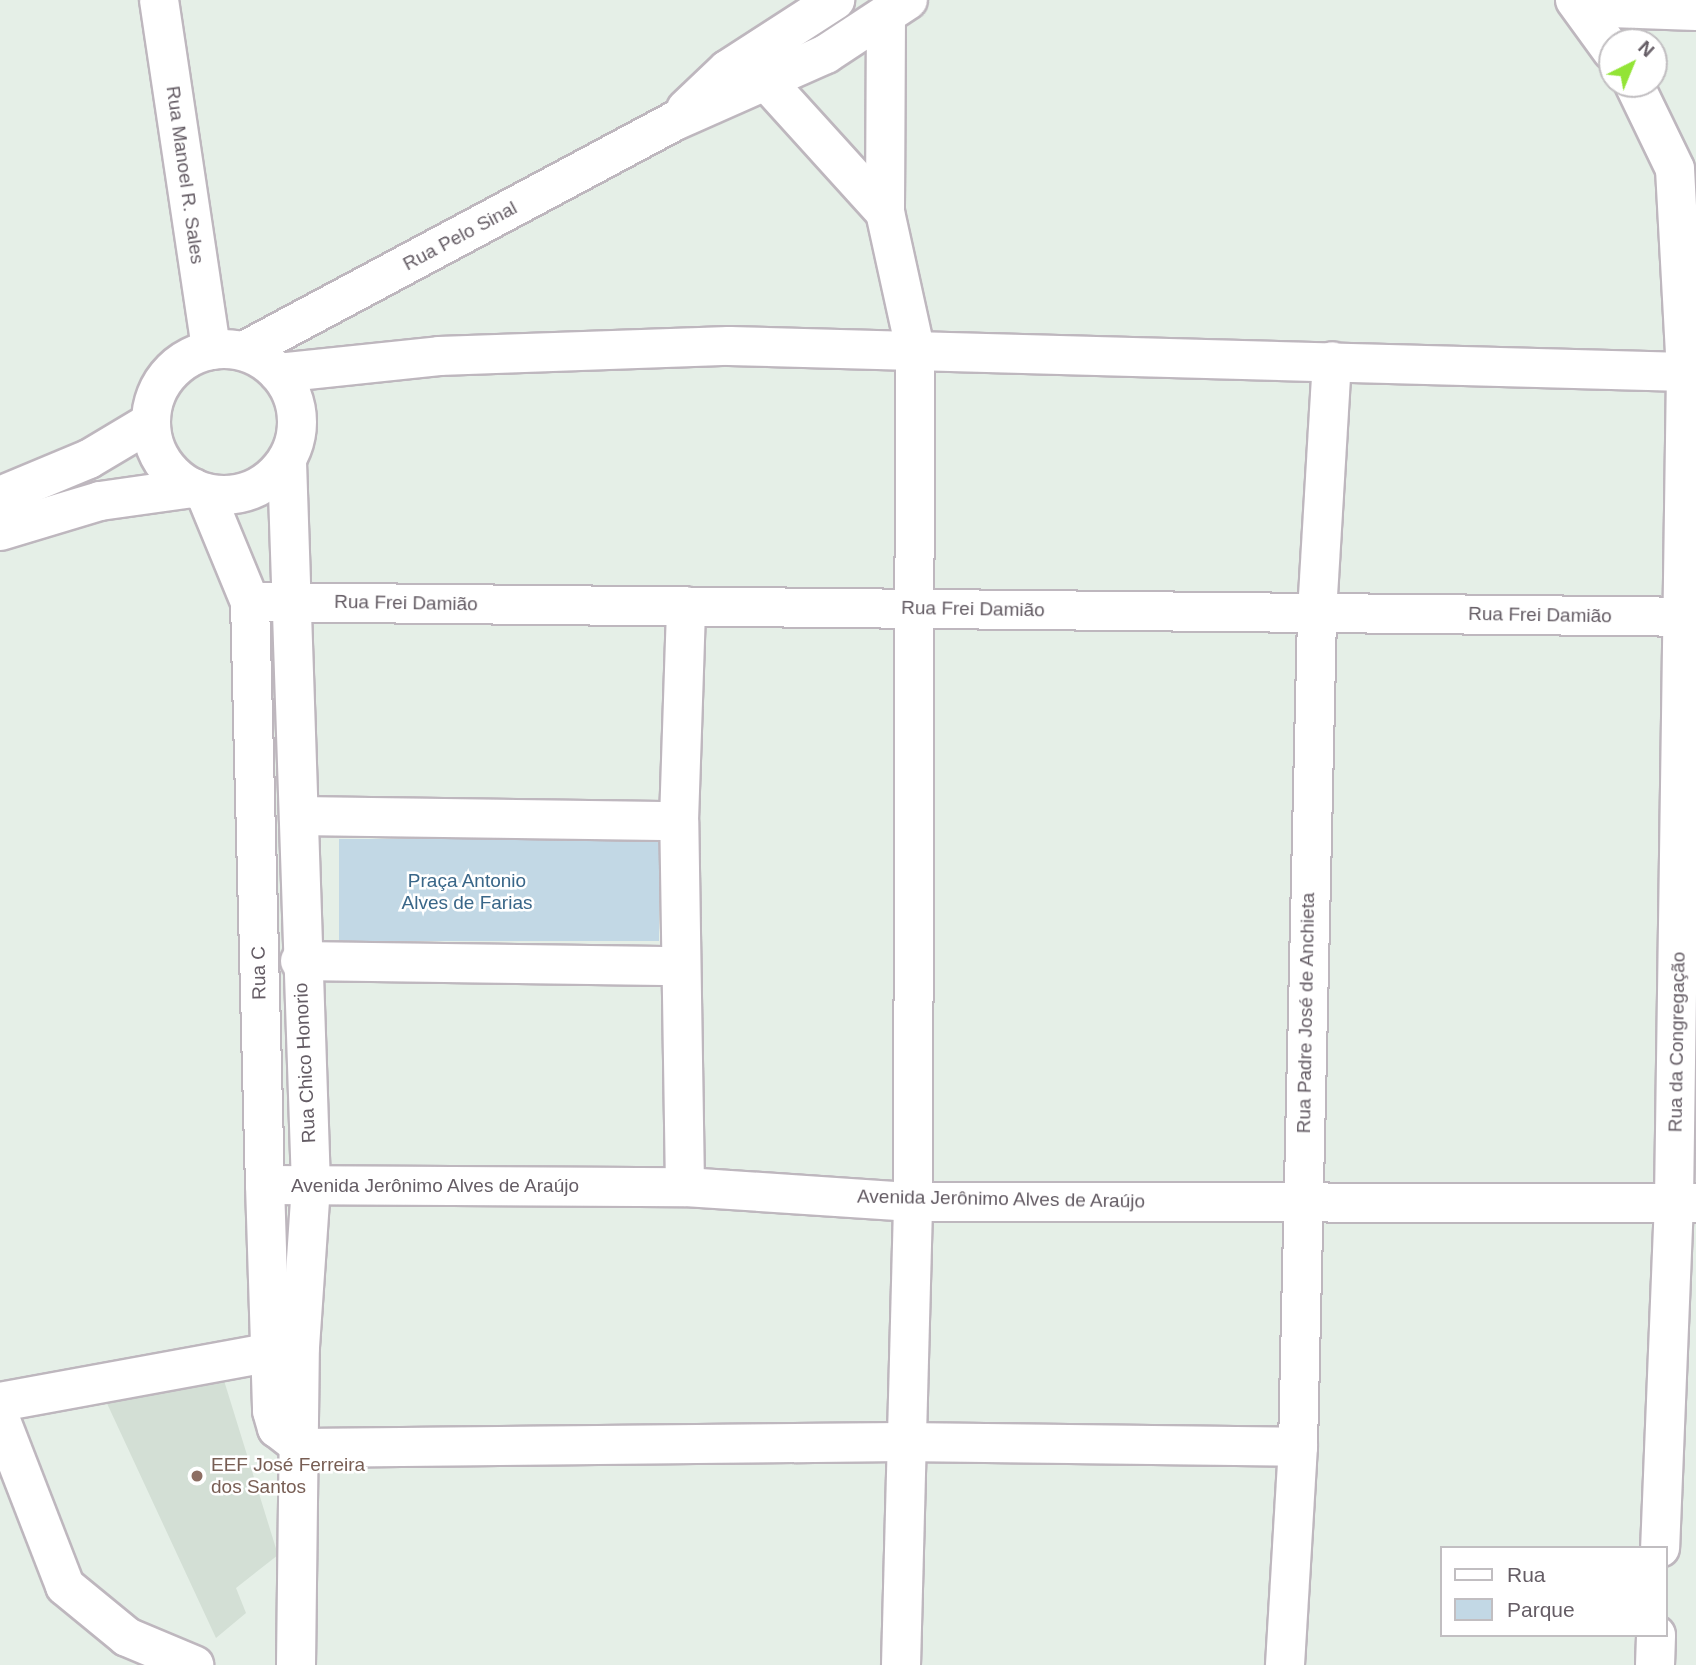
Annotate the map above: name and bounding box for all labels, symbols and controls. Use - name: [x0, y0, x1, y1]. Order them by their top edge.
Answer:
- north arrow: [1598, 28, 1668, 98]
- text: N: [1634, 36, 1658, 61]
- street label: Rua Manoel R. Sales: [161, 85, 209, 265]
- street label: Rua Pelo Sinal: [399, 196, 521, 276]
- street label: Rua Frei Damião: [334, 590, 478, 616]
- street label: Rua Frei Damião: [901, 596, 1045, 622]
- street label: Rua Frei Damião: [1468, 602, 1612, 628]
- park label: Praça Antonio Alves de Farias: [402, 870, 532, 914]
- street label: Rua Padre José de Anchieta: [1292, 892, 1320, 1134]
- street label: Rua C: [247, 946, 271, 1000]
- street label: Rua da Congregação: [1664, 951, 1690, 1133]
- street label: Rua Chico Honorio: [289, 982, 321, 1144]
- street label: Avenida Jerônimo Alves de Araújo: [290, 1175, 580, 1197]
- street label: Avenida Jerônimo Alves de Araújo: [856, 1185, 1146, 1213]
- place label: EEF José Ferreira dos Santos: [211, 1454, 365, 1498]
- marker: EEF José Ferreira dos Santos: [189, 1468, 205, 1484]
- legend: [1440, 1546, 1668, 1637]
- text: Rua: [1507, 1563, 1546, 1586]
- text: Parque: [1507, 1598, 1575, 1621]

